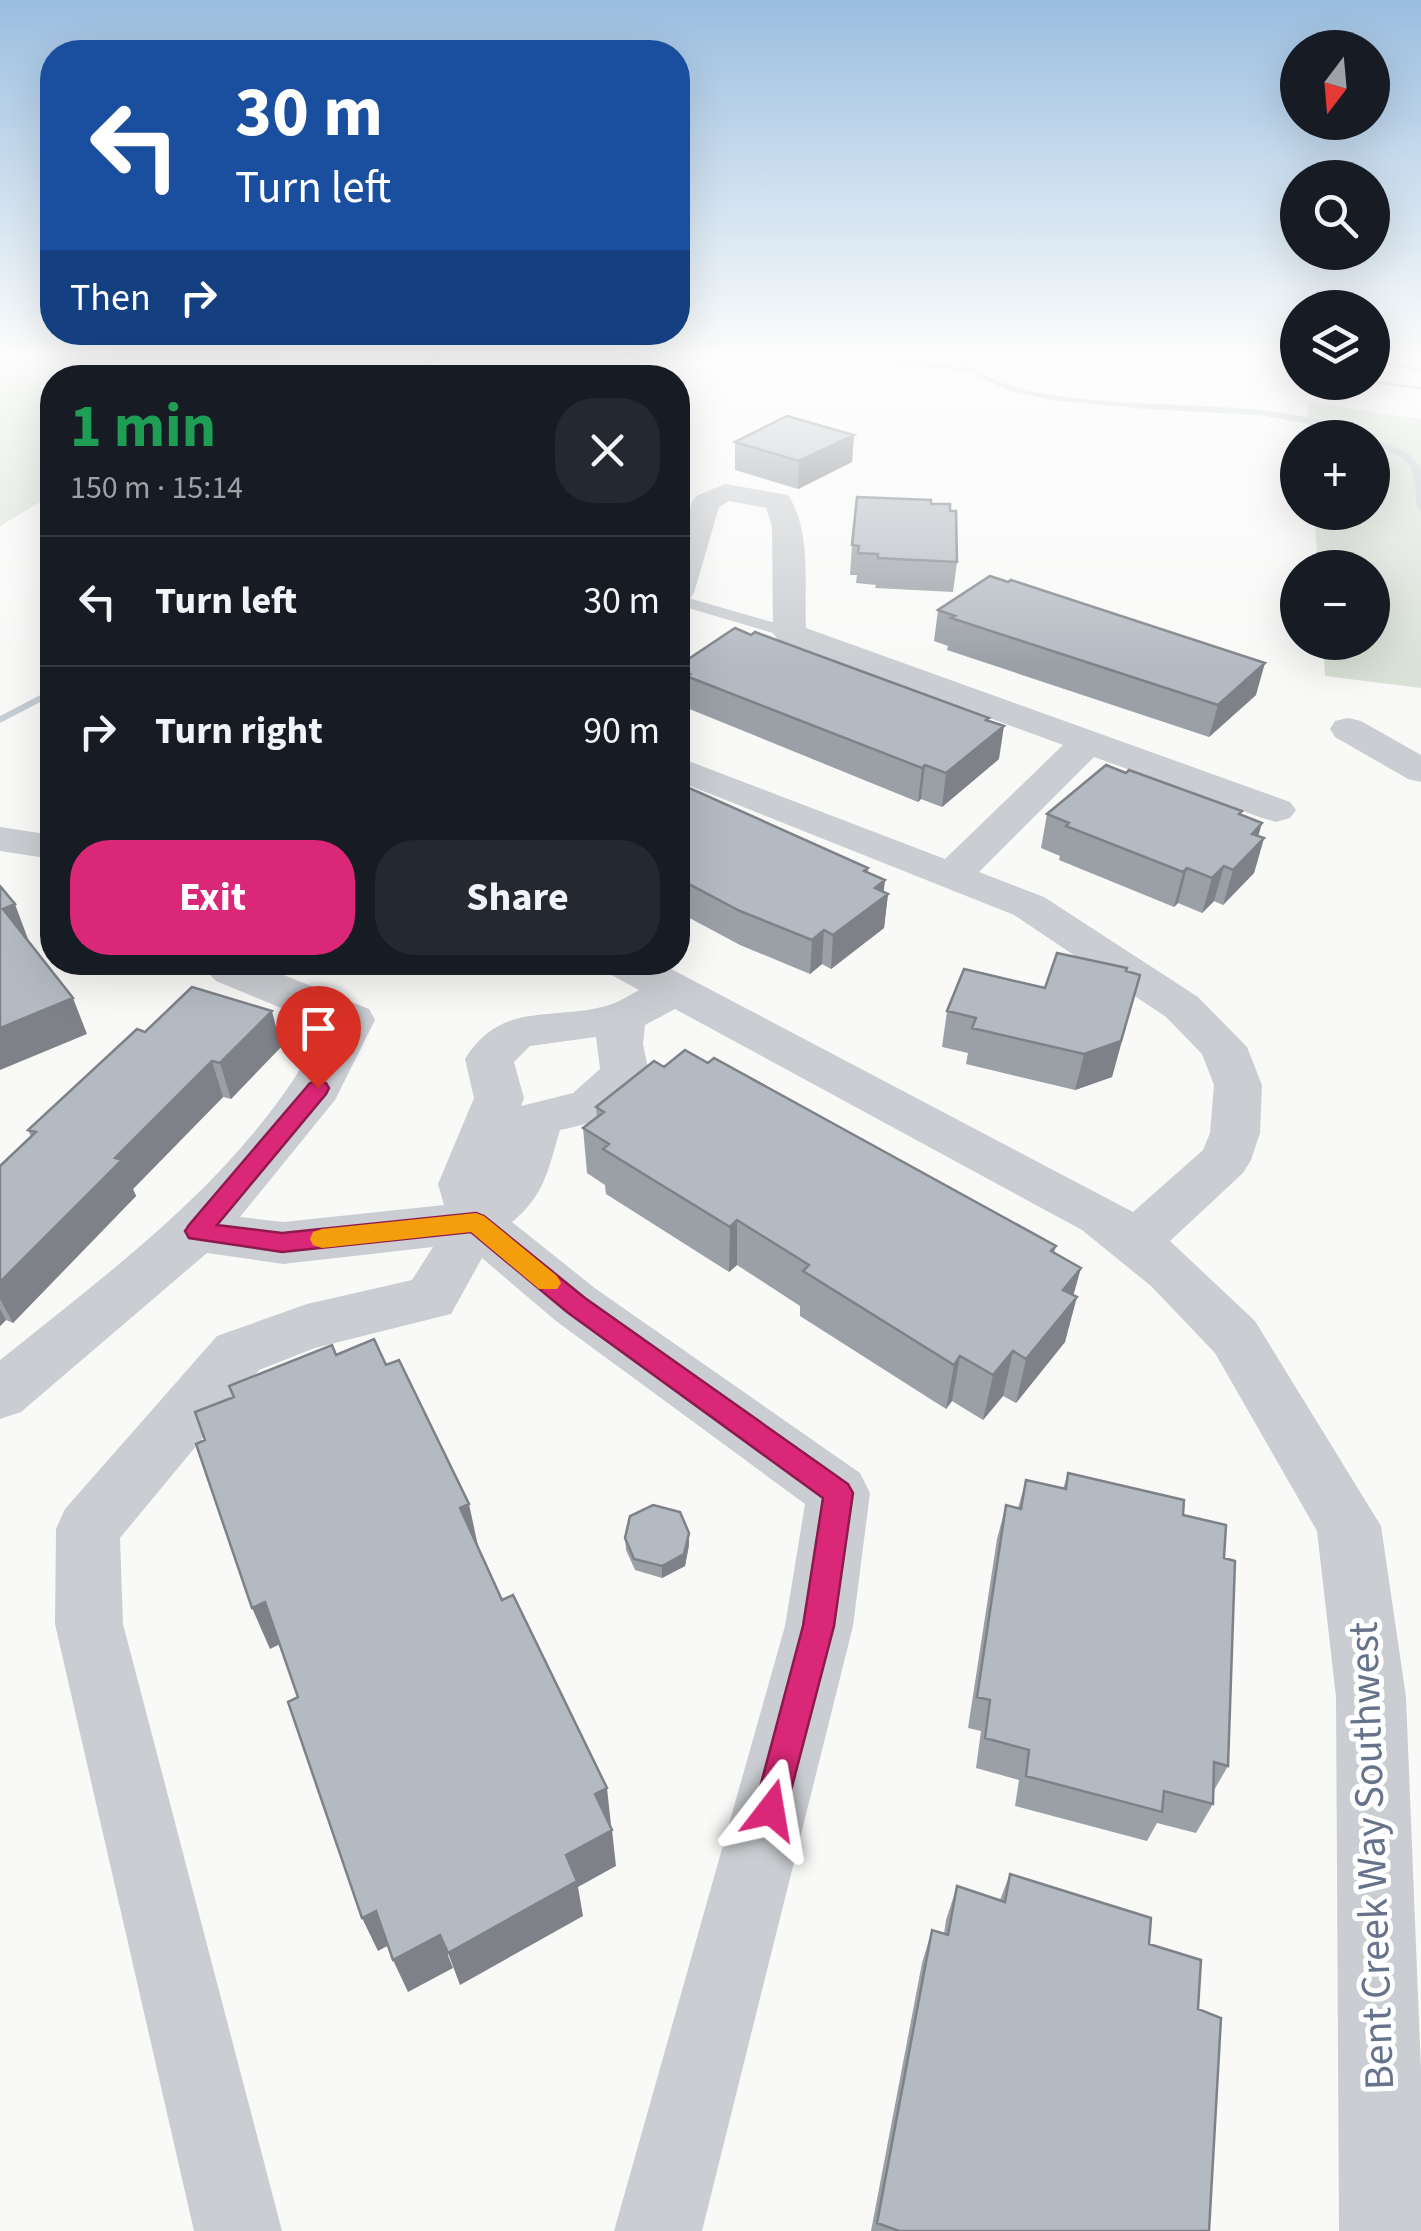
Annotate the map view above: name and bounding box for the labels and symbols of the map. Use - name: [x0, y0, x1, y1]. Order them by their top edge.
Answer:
- north arrow: [1280, 30, 1390, 140]
- pin: [276, 986, 361, 1089]
- street label: Bent Creek Way Southwest: [1334, 1621, 1410, 2091]
- position arrow: [719, 1758, 823, 1862]

